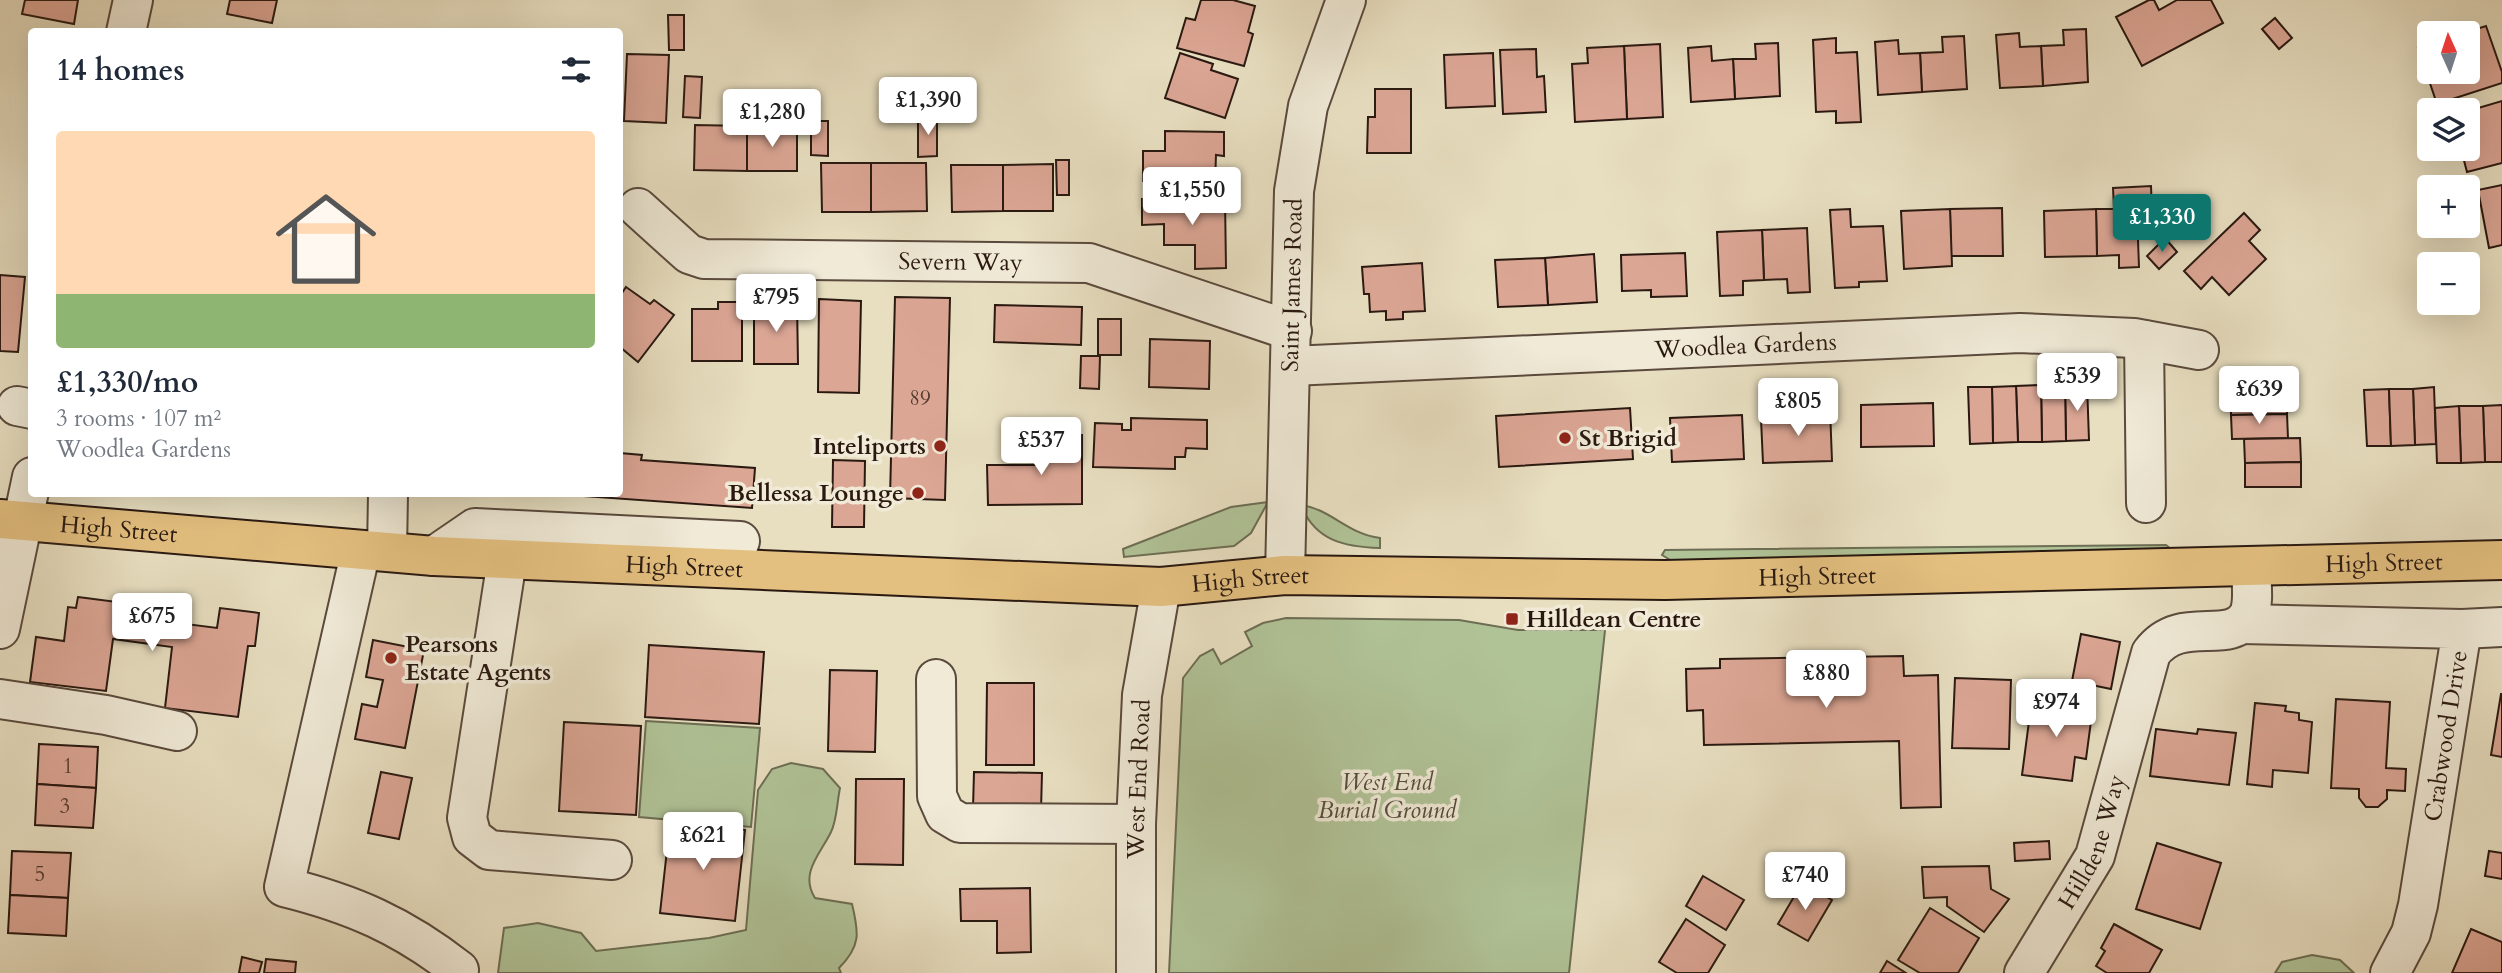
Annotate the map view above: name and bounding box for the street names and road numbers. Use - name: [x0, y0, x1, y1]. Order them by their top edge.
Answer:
- street label: Saint James Road: [1273, 198, 1310, 372]
- street label: Severn Way: [898, 245, 1023, 279]
- street label: Woodlea Gardens: [1653, 325, 1837, 366]
- street label: High Street: [59, 508, 179, 551]
- street label: High Street: [2325, 545, 2444, 581]
- street label: High Street: [625, 548, 744, 586]
- street label: High Street: [1190, 558, 1310, 600]
- street label: High Street: [1758, 558, 1877, 594]
- street label: Crabwood Drive: [2416, 648, 2476, 824]
- street label: West End Road: [1120, 698, 1158, 860]
- street label: Hilldene Way: [2050, 771, 2133, 915]

